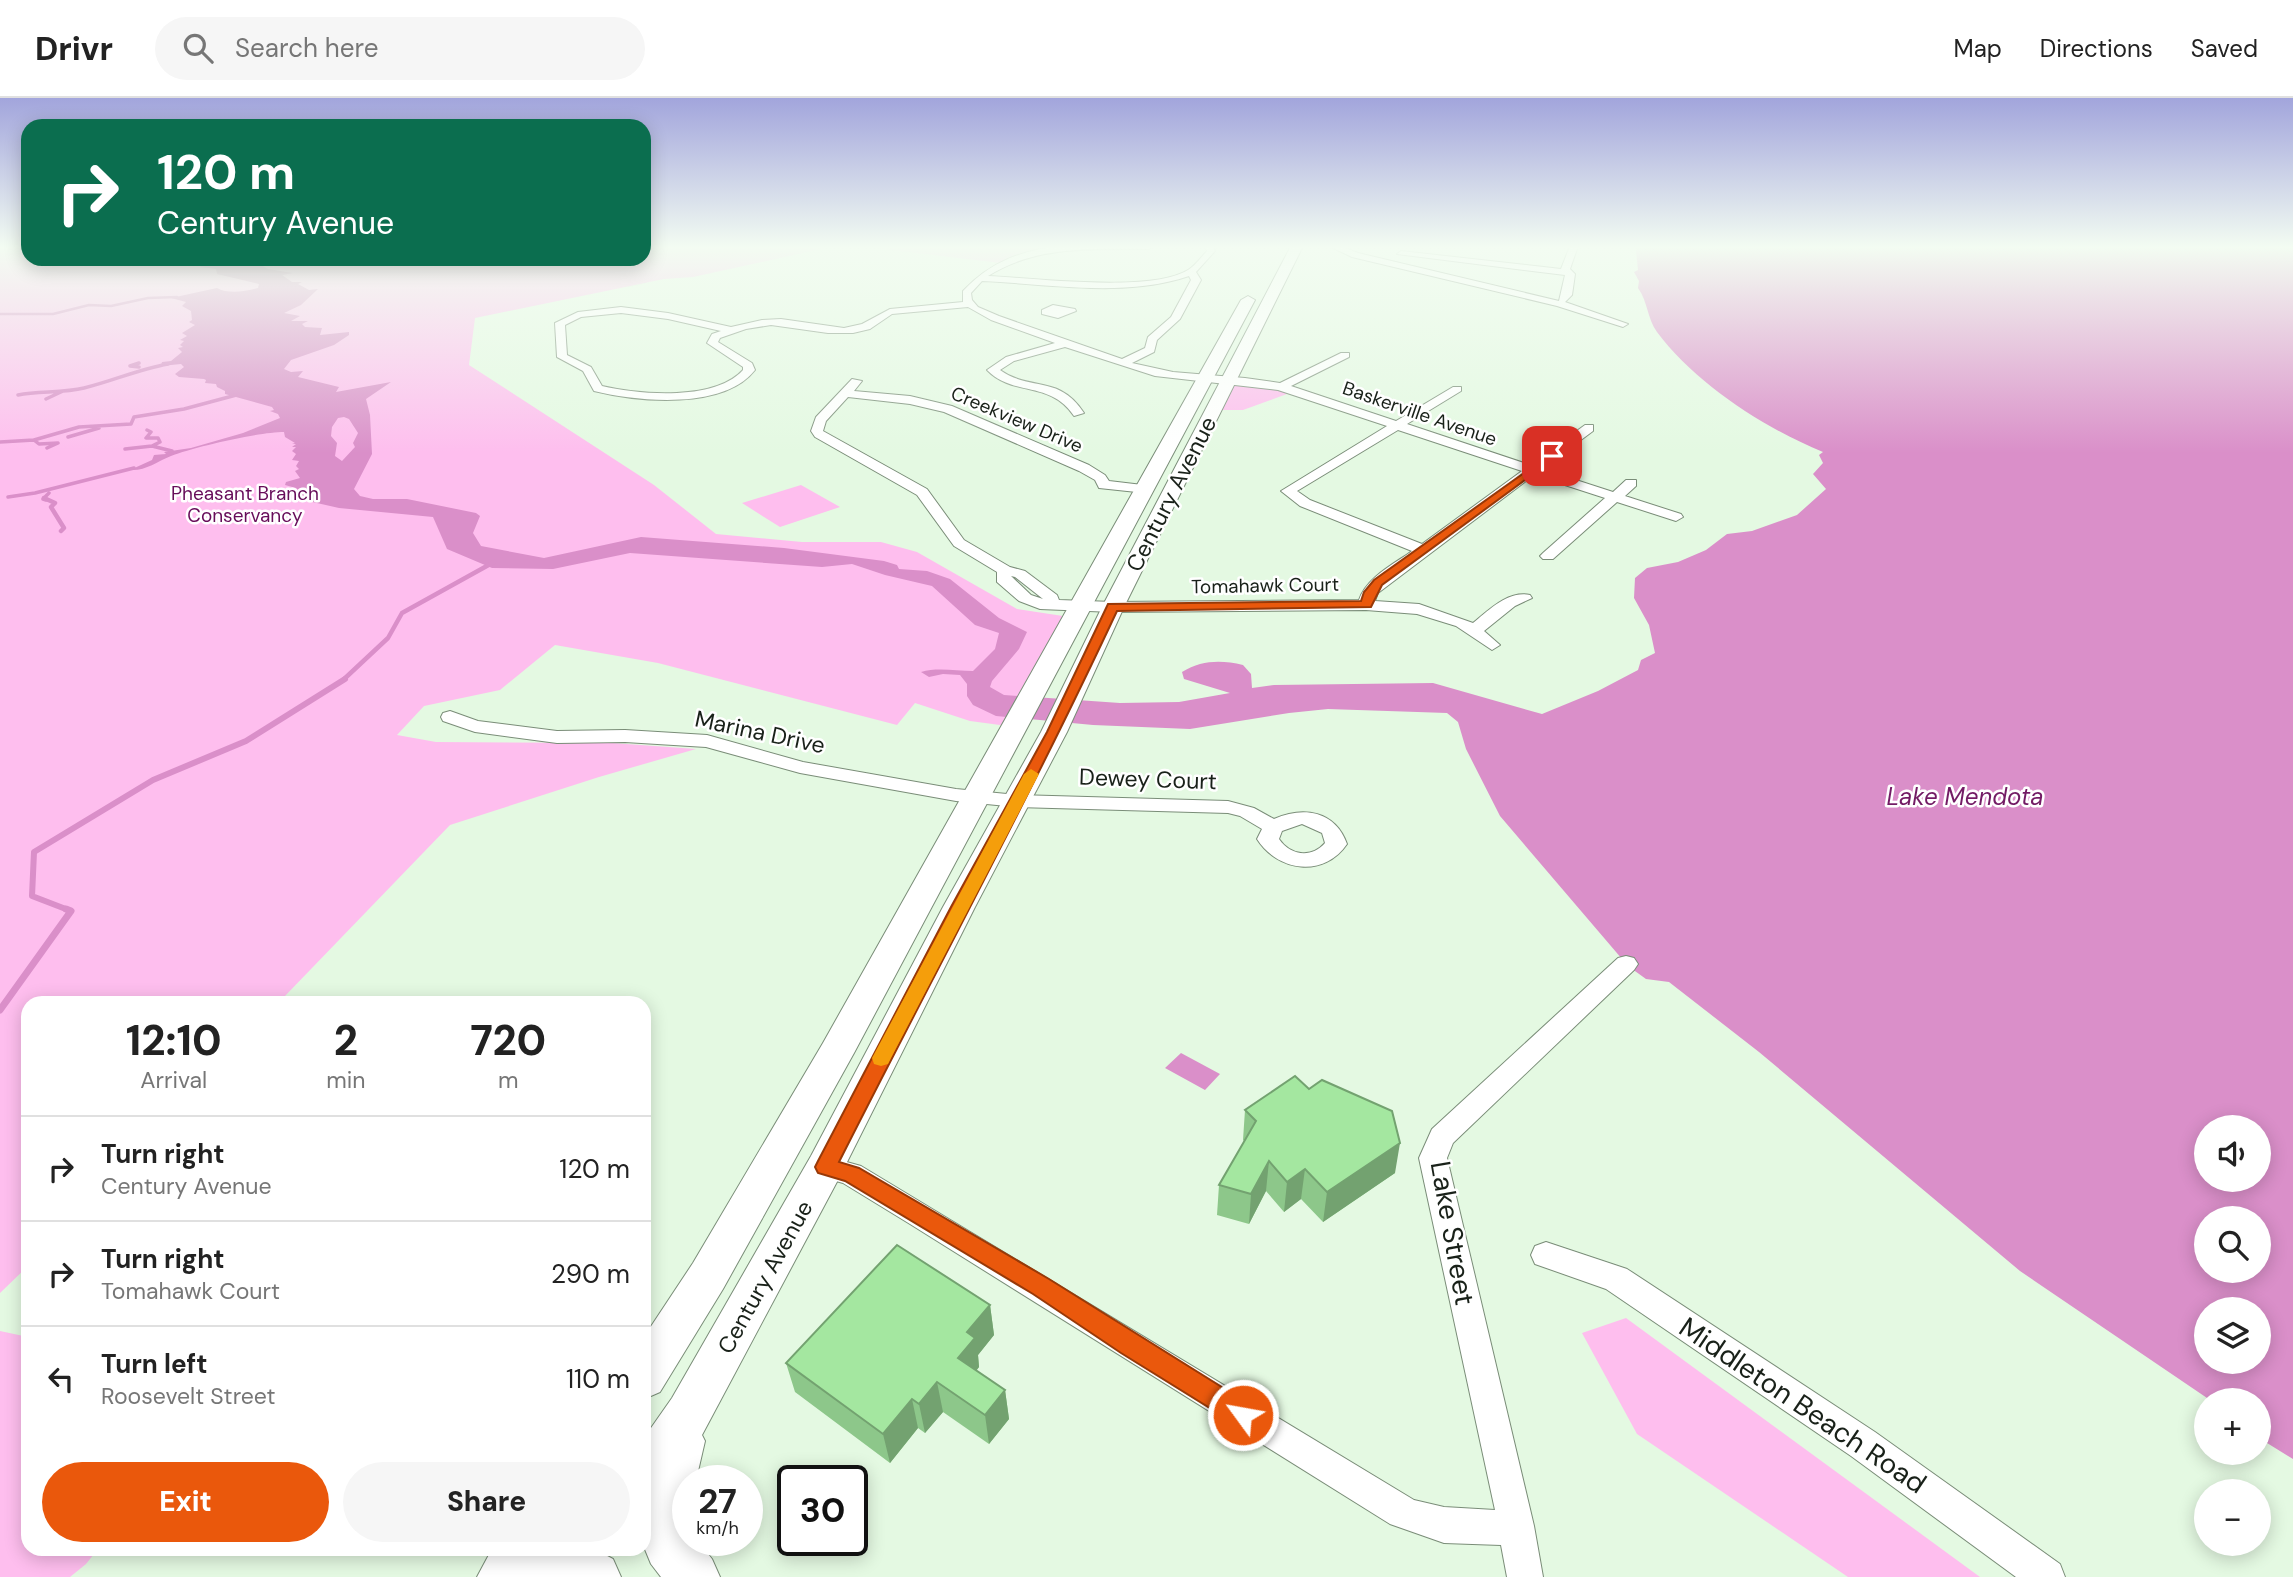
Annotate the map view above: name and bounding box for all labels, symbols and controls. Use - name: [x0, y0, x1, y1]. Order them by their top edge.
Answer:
- search box: [155, 17, 645, 80]
- text: Drivr: [35, 27, 113, 70]
- icon: search: [179, 29, 217, 67]
- text: Search here: [235, 31, 378, 65]
- text: Map: [1954, 33, 2002, 64]
- text: Directions: [2040, 33, 2153, 64]
- text: Saved: [2191, 33, 2258, 64]
- text: 120 m: [157, 140, 295, 204]
- icon: right: [42, 147, 133, 238]
- text: Century Avenue: [157, 202, 394, 244]
- street label: Baskerville Avenue: [1339, 375, 1500, 452]
- street label: Creekview Drive: [947, 380, 1087, 459]
- street label: Century Avenue: [1119, 411, 1223, 577]
- pin: [1522, 426, 1582, 486]
- icon: arrive: [1533, 437, 1571, 475]
- park label: Pheasant Branch Conservancy: [171, 481, 319, 528]
- street label: Tomahawk Court: [1191, 572, 1339, 599]
- street label: Marina Drive: [692, 704, 828, 760]
- street label: Dewey Court: [1079, 762, 1217, 796]
- water label: Lake Mendota: [1886, 781, 2044, 812]
- text: 12:10: [126, 1013, 222, 1068]
- text: 2: [334, 1013, 358, 1068]
- text: 720: [470, 1013, 546, 1068]
- text: Arrival: [140, 1065, 207, 1095]
- text: min: [326, 1065, 366, 1095]
- text: m: [498, 1065, 519, 1095]
- map controls: [2194, 1115, 2271, 1556]
- button: sound: [2194, 1115, 2271, 1192]
- text: Turn right: [101, 1137, 225, 1171]
- icon: right: [42, 1150, 80, 1188]
- text: 120 m: [559, 1152, 630, 1186]
- street label: Lake Street: [1422, 1158, 1483, 1308]
- text: Century Avenue: [101, 1171, 272, 1201]
- street label: Century Avenue: [711, 1195, 819, 1359]
- button: search: [2194, 1206, 2271, 1283]
- text: Turn right: [101, 1242, 225, 1276]
- icon: right: [42, 1255, 80, 1293]
- text: 290 m: [551, 1257, 630, 1291]
- text: Tomahawk Court: [101, 1276, 280, 1306]
- button: layers: [2194, 1297, 2271, 1374]
- street label: Middleton Beach Road: [1672, 1309, 1933, 1502]
- text: Turn left: [101, 1347, 208, 1381]
- icon: left: [42, 1360, 80, 1398]
- text: 110 m: [566, 1362, 630, 1396]
- position arrow: [1206, 1378, 1280, 1452]
- text: Roosevelt Street: [101, 1381, 275, 1411]
- button: +: [2194, 1388, 2271, 1465]
- button: Exit: [42, 1462, 329, 1542]
- button: Share: [343, 1462, 630, 1542]
- speed limit sign: 30: [777, 1465, 868, 1556]
- text: 27: [698, 1478, 737, 1524]
- button: −: [2194, 1479, 2271, 1556]
- text: km/h: [696, 1516, 739, 1540]

